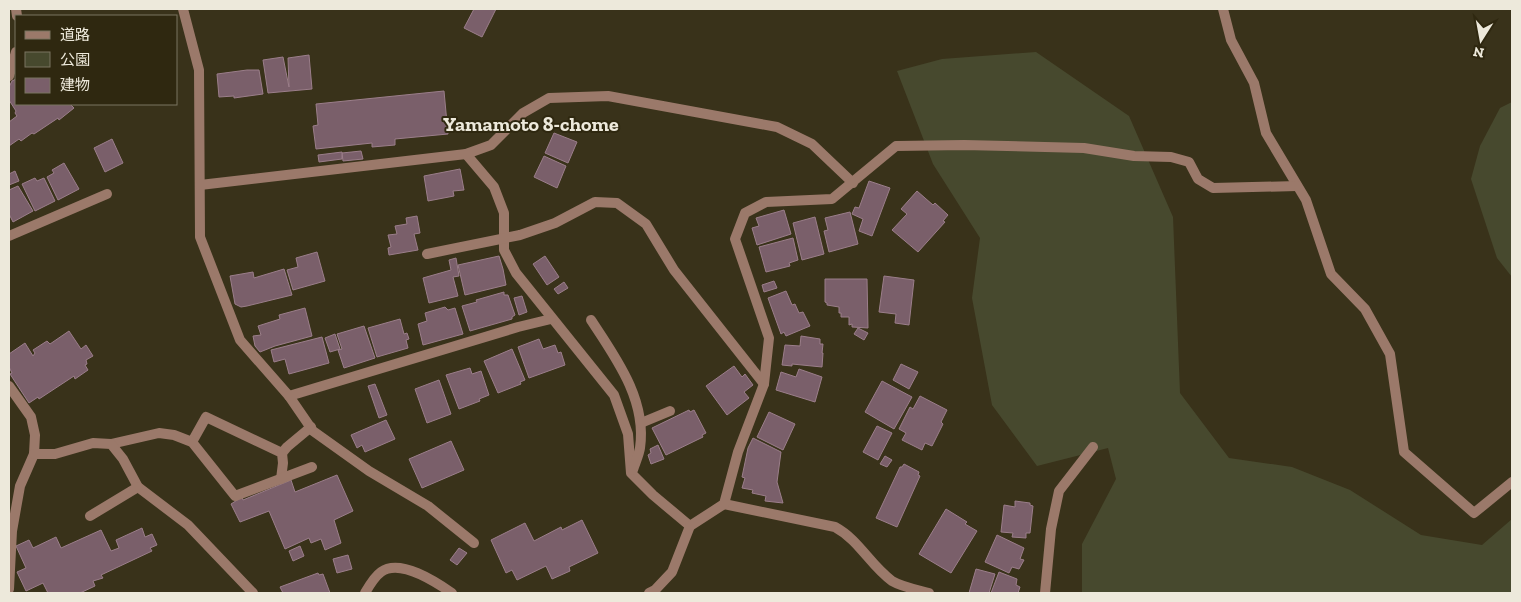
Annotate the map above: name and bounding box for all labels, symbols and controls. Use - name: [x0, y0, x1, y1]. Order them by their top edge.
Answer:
- legend: [15, 15, 178, 105]
- north arrow: [1456, 15, 1506, 65]
- text: 道路: [60, 26, 90, 44]
- text: N: [1471, 43, 1485, 62]
- text: 公園: [60, 51, 90, 69]
- text: 建物: [60, 76, 90, 94]
- district label: Yamamoto 8-chome: [443, 112, 619, 136]

